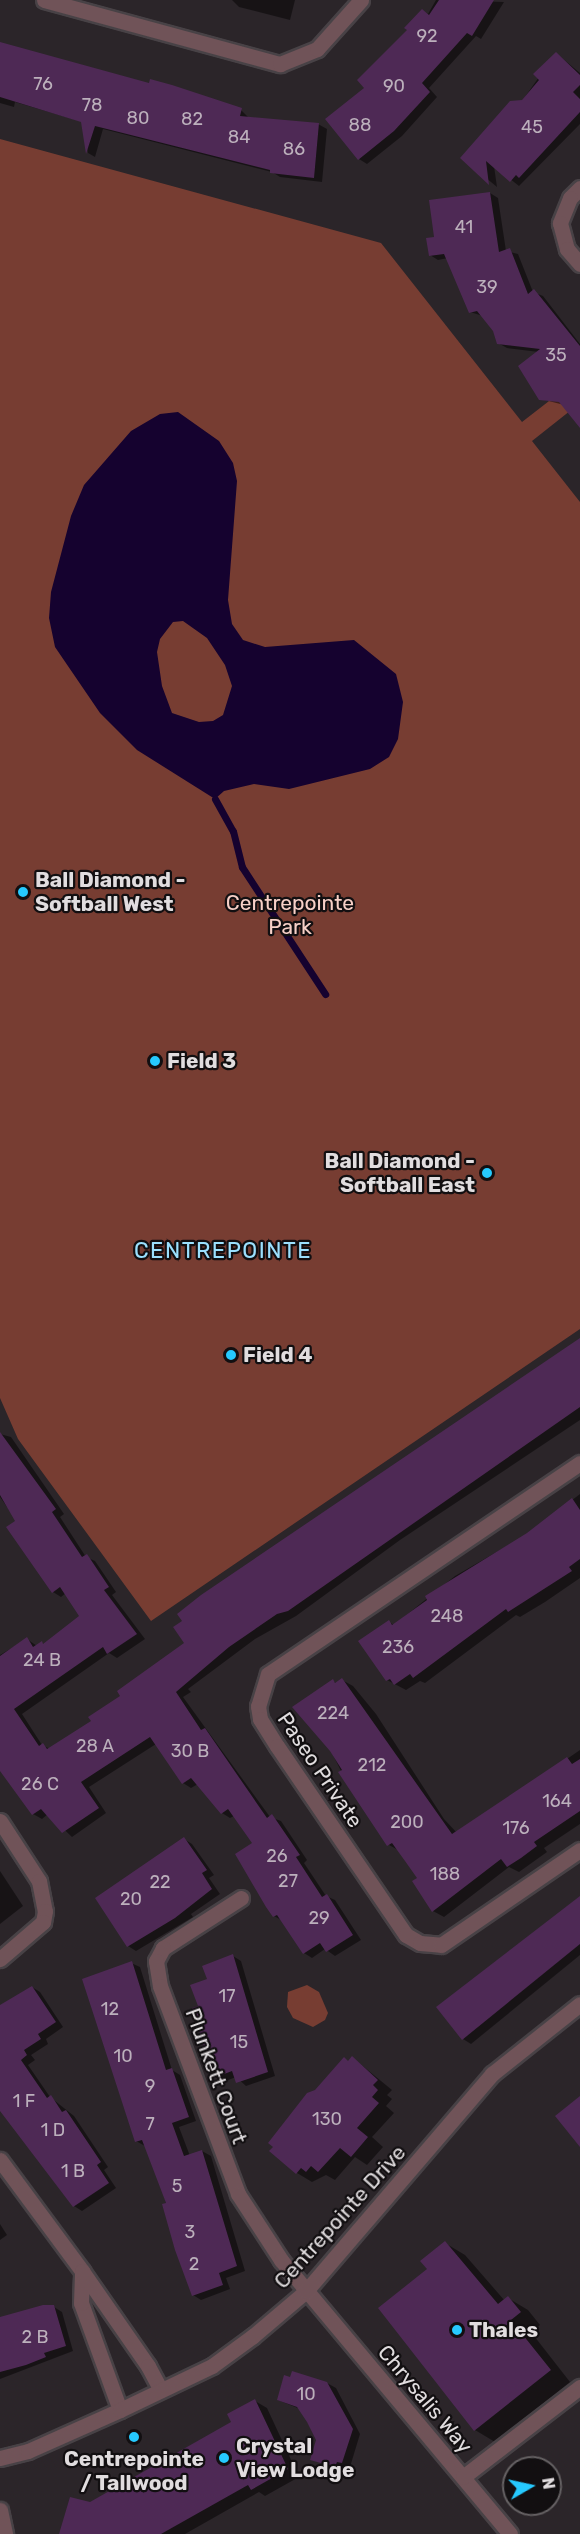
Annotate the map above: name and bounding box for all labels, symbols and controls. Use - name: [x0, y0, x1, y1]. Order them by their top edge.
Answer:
- house number: 92: [416, 25, 438, 47]
- house number: 76: [33, 73, 53, 95]
- house number: 90: [383, 75, 405, 97]
- house number: 78: [82, 94, 102, 116]
- house number: 80: [127, 107, 149, 129]
- house number: 82: [181, 108, 203, 130]
- house number: 88: [349, 114, 371, 136]
- house number: 45: [521, 116, 543, 138]
- house number: 84: [228, 126, 250, 148]
- house number: 86: [283, 138, 305, 160]
- house number: 41: [455, 216, 473, 238]
- house number: 39: [476, 276, 498, 298]
- house number: 35: [545, 344, 567, 366]
- place label: Ball Diamond - Softball West: [35, 867, 185, 917]
- marker: Ball Diamond - Softball West: [16, 885, 30, 899]
- park label: Centrepointe Park: [226, 890, 354, 940]
- place label: Field 3: [167, 1048, 236, 1074]
- marker: Field 3: [148, 1054, 162, 1068]
- place label: Ball Diamond - Softball East: [325, 1148, 475, 1198]
- marker: Ball Diamond - Softball East: [480, 1166, 494, 1180]
- district label: CENTREPOINTE: [134, 1238, 312, 1264]
- place label: Field 4: [243, 1342, 313, 1368]
- marker: Field 4: [224, 1348, 238, 1362]
- house number: 248: [430, 1605, 464, 1627]
- house number: 236: [382, 1636, 414, 1658]
- house number: 24 B: [23, 1649, 61, 1671]
- house number: 224: [317, 1702, 349, 1724]
- street label: Paseo Private: [272, 1708, 368, 1832]
- house number: 28 A: [76, 1735, 114, 1757]
- house number: 30 B: [171, 1740, 209, 1762]
- house number: 212: [358, 1754, 386, 1776]
- house number: 26 C: [21, 1773, 59, 1795]
- house number: 164: [542, 1790, 572, 1812]
- house number: 200: [390, 1811, 424, 1833]
- house number: 176: [502, 1817, 530, 1839]
- house number: 26: [266, 1845, 288, 1867]
- house number: 188: [430, 1863, 460, 1885]
- house number: 27: [278, 1870, 298, 1892]
- house number: 22: [149, 1871, 171, 1893]
- house number: 20: [120, 1888, 142, 1910]
- house number: 29: [308, 1907, 330, 1929]
- house number: 17: [219, 1985, 235, 2007]
- house number: 12: [101, 1998, 119, 2020]
- street label: Plunkett Court: [180, 2005, 252, 2147]
- house number: 15: [230, 2031, 248, 2053]
- house number: 10: [113, 2045, 133, 2067]
- house number: 9: [145, 2075, 155, 2097]
- house number: 1 F: [13, 2090, 35, 2112]
- house number: 130: [312, 2108, 342, 2130]
- house number: 7: [145, 2113, 155, 2135]
- house number: 1 D: [41, 2119, 65, 2141]
- street label: Centrepointe Drive: [269, 2140, 411, 2294]
- house number: 1 B: [61, 2160, 85, 2182]
- house number: 5: [172, 2175, 182, 2197]
- house number: 3: [185, 2221, 195, 2243]
- house number: 2: [189, 2253, 199, 2275]
- place label: Thales: [469, 2317, 538, 2343]
- marker: Thales: [450, 2323, 464, 2337]
- house number: 2 B: [22, 2326, 48, 2348]
- street label: Chrysalis Way: [372, 2340, 478, 2458]
- house number: 10: [296, 2383, 316, 2405]
- marker: Centrepointe / Tallwood: [127, 2430, 141, 2444]
- place label: Crystal View Lodge: [236, 2433, 355, 2483]
- place label: Centrepointe / Tallwood: [64, 2446, 204, 2496]
- marker: Crystal View Lodge: [217, 2451, 231, 2465]
- north arrow: [502, 2456, 562, 2516]
- text: N: [538, 2476, 559, 2491]

